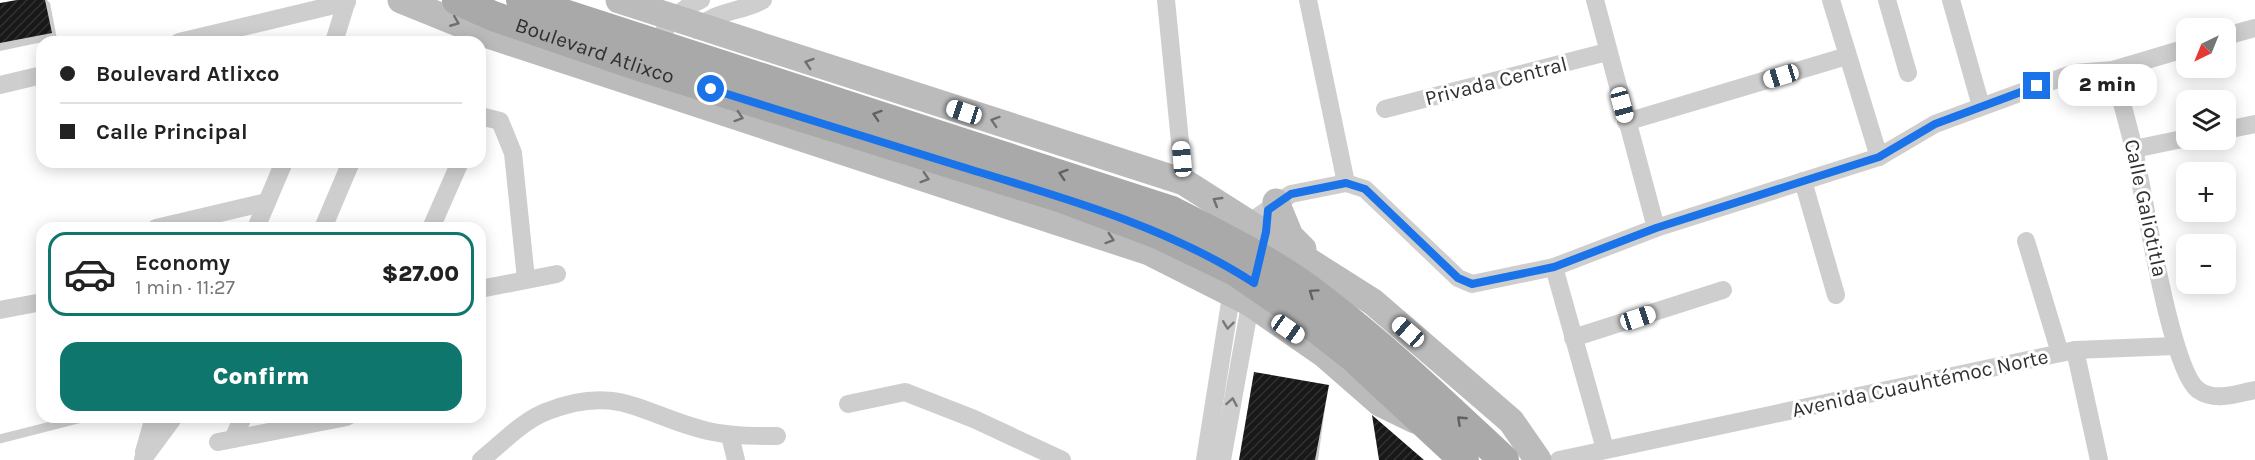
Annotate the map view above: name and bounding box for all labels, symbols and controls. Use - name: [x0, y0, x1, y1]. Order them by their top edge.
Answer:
- street label: Boulevard Atlixco: [512, 13, 677, 88]
- one-way arrow: [449, 15, 460, 27]
- north arrow: [2176, 18, 2236, 78]
- map controls: [2176, 18, 2236, 294]
- street label: Privada Central: [1422, 52, 1570, 110]
- one-way arrow: [804, 57, 815, 70]
- text: Boulevard Atlixco: [96, 61, 280, 87]
- car: [1761, 62, 1801, 90]
- callout: 2 min: [2058, 65, 2157, 107]
- route end: [2023, 72, 2050, 99]
- text: 2 min: [2079, 73, 2136, 96]
- route start: [697, 75, 724, 102]
- car: [1609, 85, 1635, 125]
- button: layers: [2176, 90, 2236, 150]
- car: [944, 98, 984, 126]
- one-way arrow: [872, 109, 883, 122]
- one-way arrow: [733, 110, 744, 122]
- one-way arrow: [990, 116, 1001, 129]
- text: Calle Principal: [96, 119, 248, 145]
- street label: Calle Galiotitla: [2120, 137, 2172, 279]
- car: [1171, 140, 1193, 178]
- button: +: [2176, 162, 2236, 222]
- one-way arrow: [1058, 169, 1069, 181]
- one-way arrow: [919, 171, 929, 183]
- one-way arrow: [1213, 197, 1223, 209]
- one-way arrow: [1104, 232, 1115, 244]
- button: −: [2176, 234, 2236, 294]
- icon: car: [63, 247, 117, 301]
- text: Economy: [135, 250, 230, 276]
- text: $27.00: [382, 261, 459, 287]
- text: 1 min · 11:27: [135, 276, 235, 299]
- one-way arrow: [1309, 289, 1320, 300]
- car: [1618, 304, 1658, 332]
- car: [1268, 311, 1308, 347]
- car: [1389, 313, 1427, 351]
- one-way arrow: [1222, 320, 1234, 330]
- button: Confirm: [60, 342, 462, 411]
- street label: Avenida Cuauhtémoc Norte: [1790, 344, 2050, 422]
- one-way arrow: [1225, 398, 1238, 408]
- one-way arrow: [1457, 416, 1468, 427]

